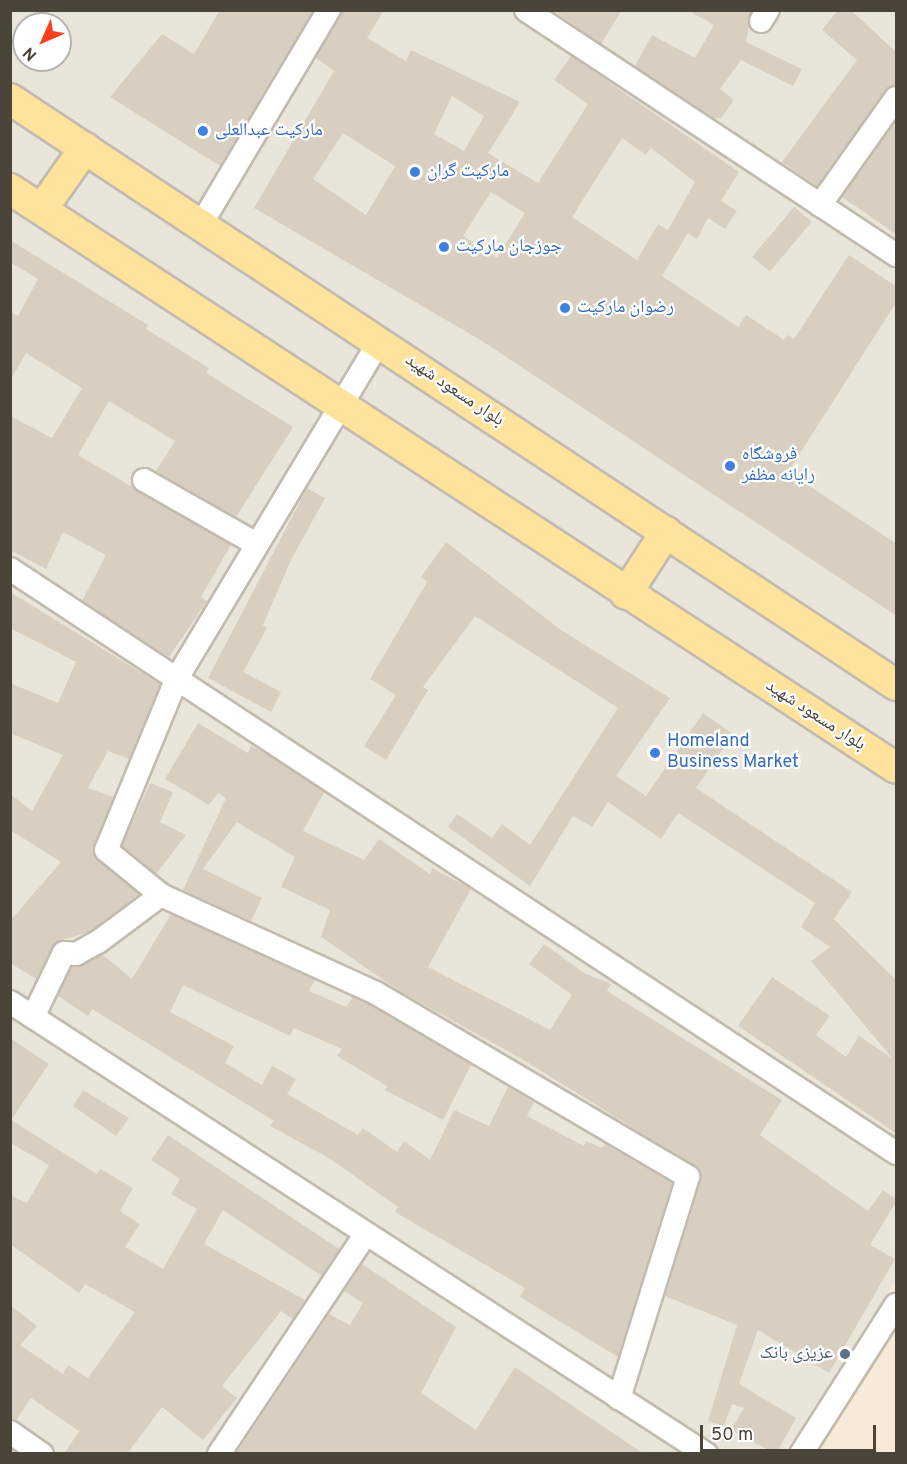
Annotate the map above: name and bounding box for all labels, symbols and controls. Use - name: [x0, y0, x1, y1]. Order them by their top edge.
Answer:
- north arrow: [12, 12, 72, 72]
- text: N: [20, 42, 42, 64]
- place label: مارکیت عبدالعلی: [215, 120, 323, 142]
- marker: مارکیت عبدالعلی: [196, 124, 210, 138]
- place label: مارکیت گران: [427, 161, 509, 183]
- marker: مارکیت گران: [408, 165, 422, 179]
- place label: جوزجان مارکیت: [456, 236, 562, 258]
- marker: جوزجان مارکیت: [437, 240, 451, 254]
- place label: رضوان مارکیت: [577, 297, 674, 319]
- marker: رضوان مارکیت: [558, 301, 572, 315]
- street label: بلوار مسعود شهید: [400, 350, 508, 432]
- place label: فروشگاه رایانه مظفر: [742, 445, 815, 488]
- marker: فروشگاه رایانه مظفر: [723, 459, 737, 473]
- street label: بلوار مسعود شهید: [761, 676, 869, 756]
- place label: Homeland Business Market: [667, 732, 799, 774]
- marker: Homeland Business Market: [648, 746, 662, 760]
- place label: عزیزی بانک: [759, 1343, 833, 1365]
- marker: عزیزی بانک: [838, 1347, 852, 1361]
- scale bar: [703, 1413, 878, 1451]
- text: 50 m: [711, 1424, 753, 1447]

